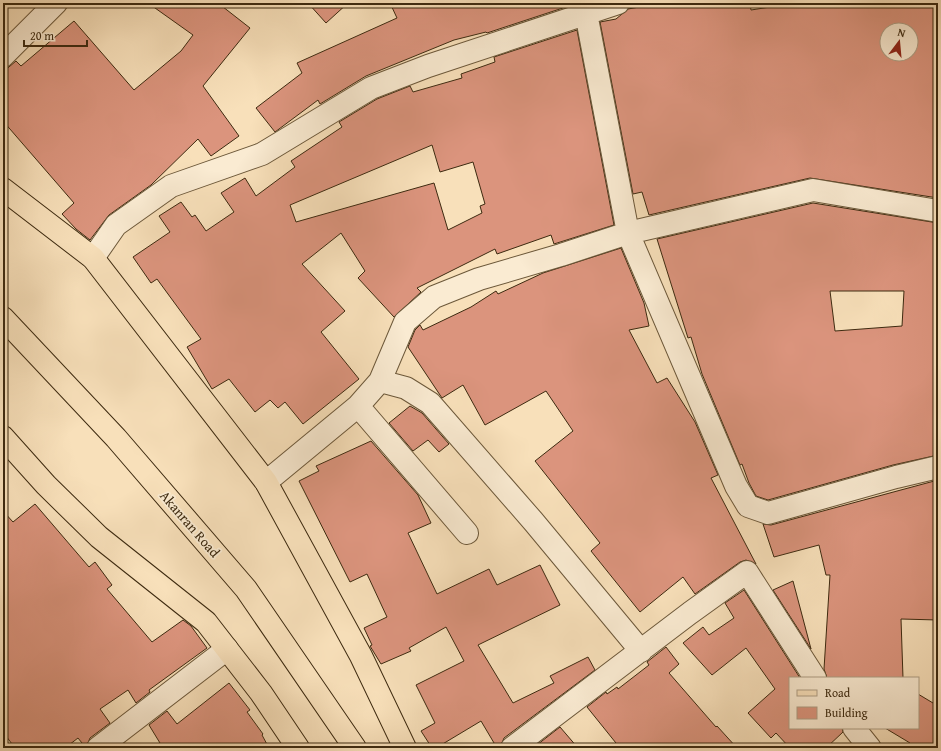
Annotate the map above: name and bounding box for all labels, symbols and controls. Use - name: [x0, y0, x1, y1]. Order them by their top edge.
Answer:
- scale bar: [24, 22, 87, 48]
- north arrow: [879, 22, 919, 62]
- text: N: [896, 24, 908, 41]
- text: 20 m: [30, 27, 54, 44]
- street label: Akanran Road: [155, 486, 225, 562]
- legend: [789, 677, 919, 729]
- text: Road: [825, 684, 851, 701]
- text: Building: [825, 704, 868, 721]

